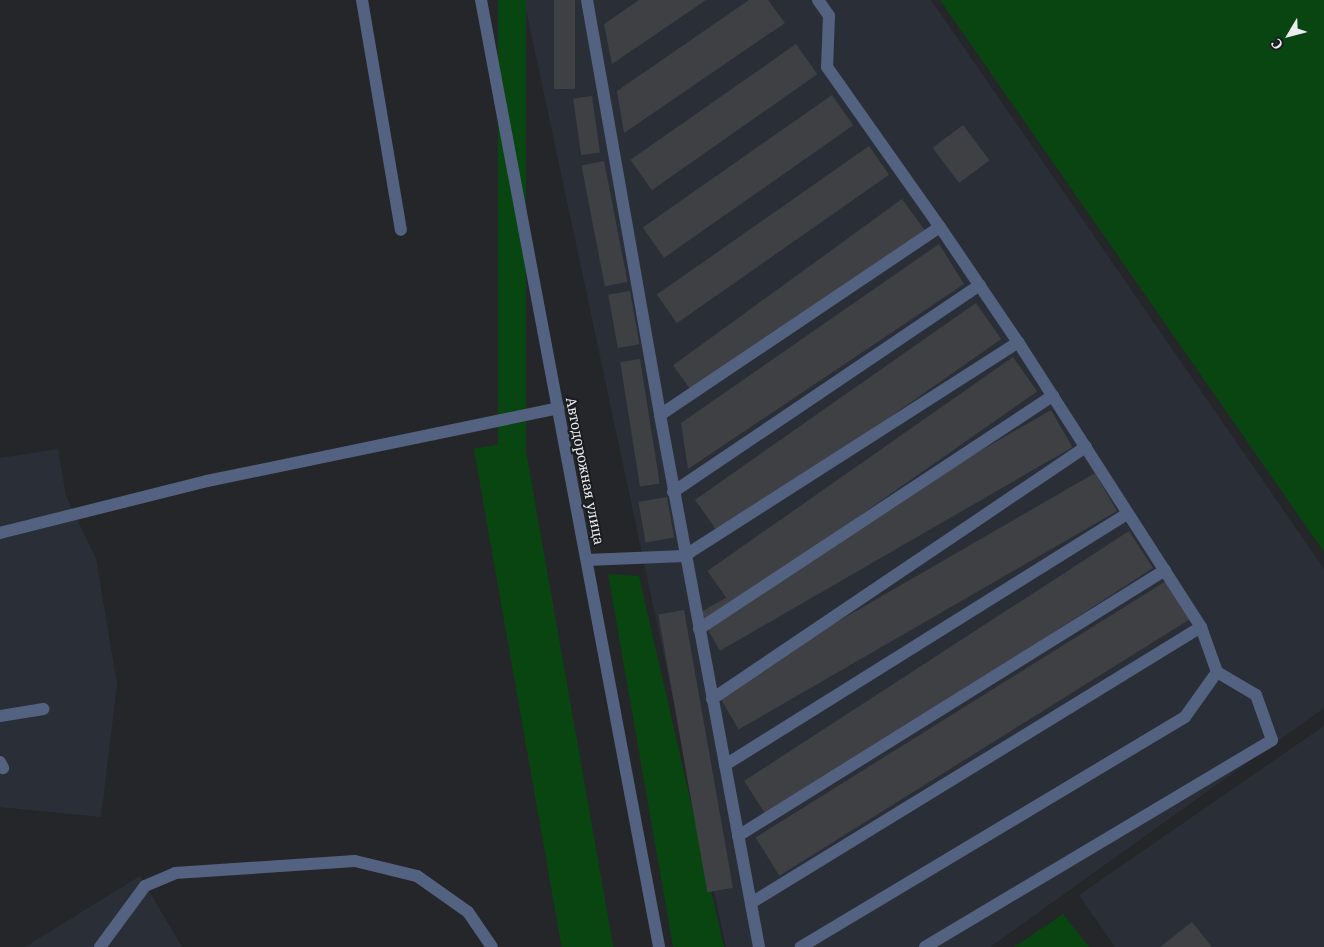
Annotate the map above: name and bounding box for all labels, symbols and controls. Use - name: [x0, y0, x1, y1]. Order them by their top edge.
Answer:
- north arrow: [1264, 10, 1314, 60]
- text: С: [1266, 35, 1287, 54]
- street label: Автодорожная улица: [562, 396, 608, 546]

